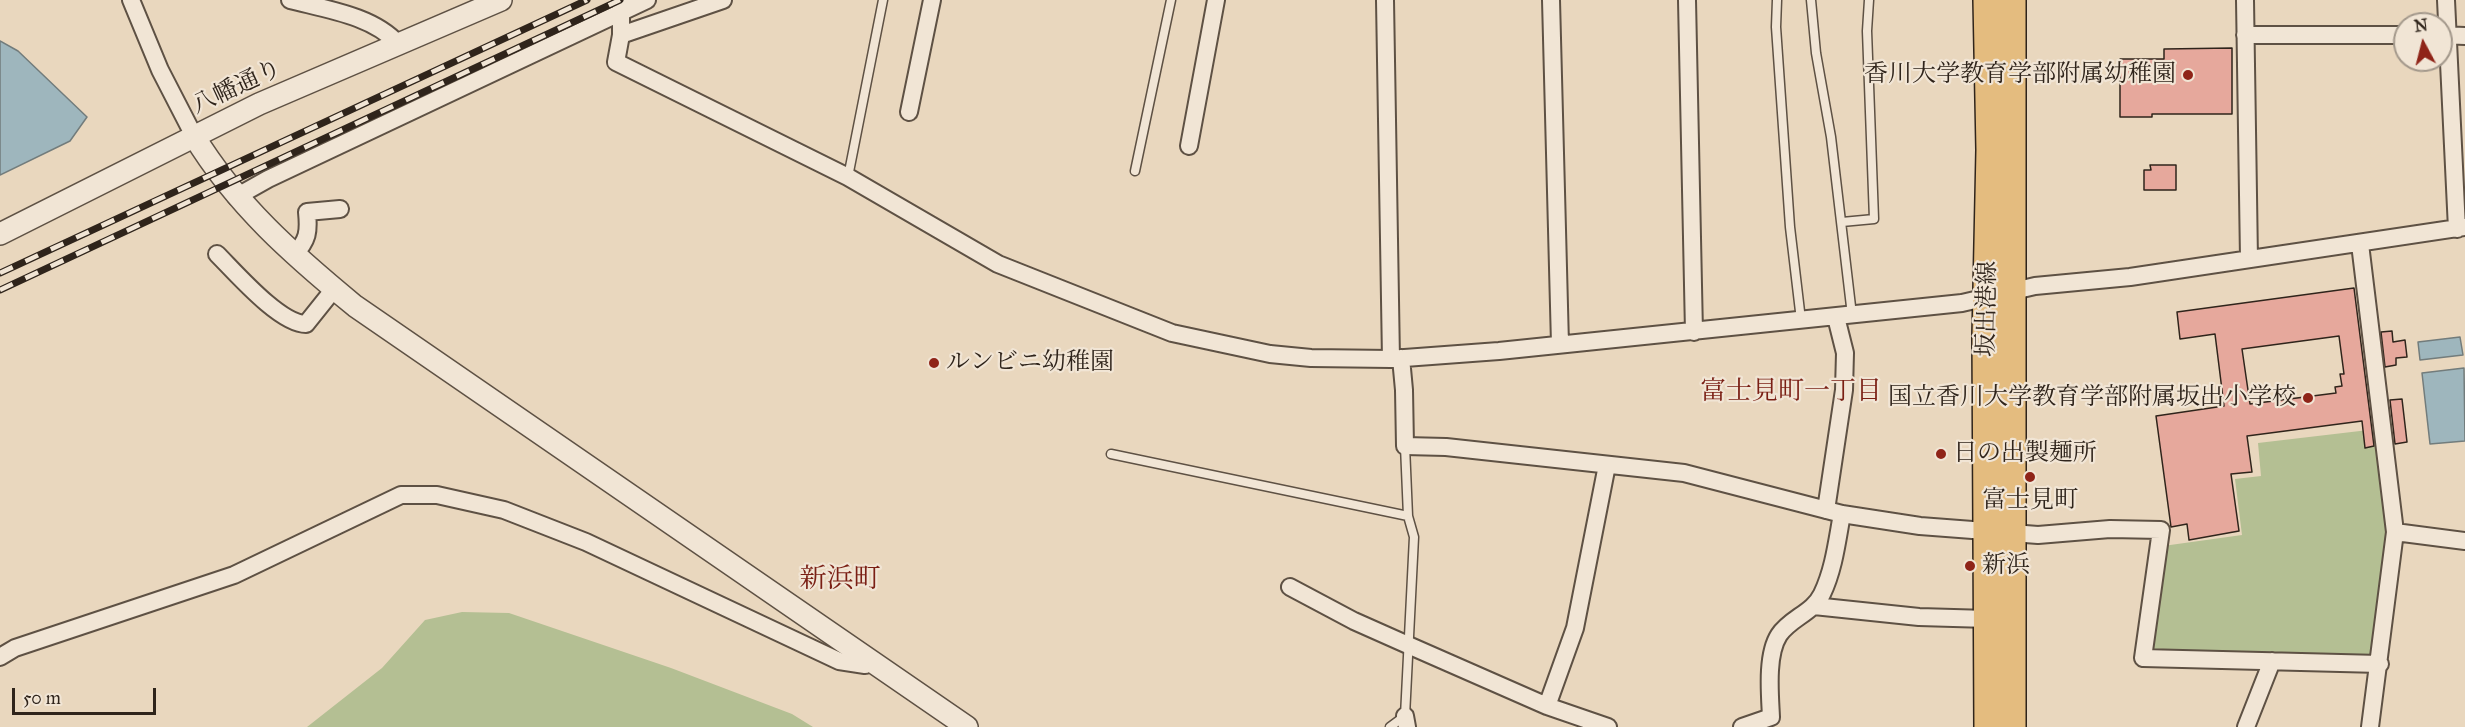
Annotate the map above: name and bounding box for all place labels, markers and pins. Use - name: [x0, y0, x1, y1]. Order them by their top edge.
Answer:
- place label: 香川大学教育学部附属幼稚園: [1864, 61, 2176, 89]
- marker: 香川大学教育学部附属幼稚園: [2181, 68, 2195, 82]
- place label: ルンビニ幼稚園: [946, 349, 1114, 377]
- marker: ルンビニ幼稚園: [927, 356, 941, 370]
- place label: 国立香川大学教育学部附属坂出小学校: [1888, 384, 2296, 412]
- marker: 国立香川大学教育学部附属坂出小学校: [2301, 391, 2315, 405]
- place label: 日の出製麺所: [1953, 440, 2097, 468]
- marker: 日の出製麺所: [1934, 447, 1948, 461]
- marker: 富士見町: [2023, 470, 2037, 484]
- place label: 富士見町: [1982, 487, 2078, 515]
- place label: 新浜: [1982, 552, 2030, 580]
- marker: 新浜: [1963, 559, 1977, 573]

